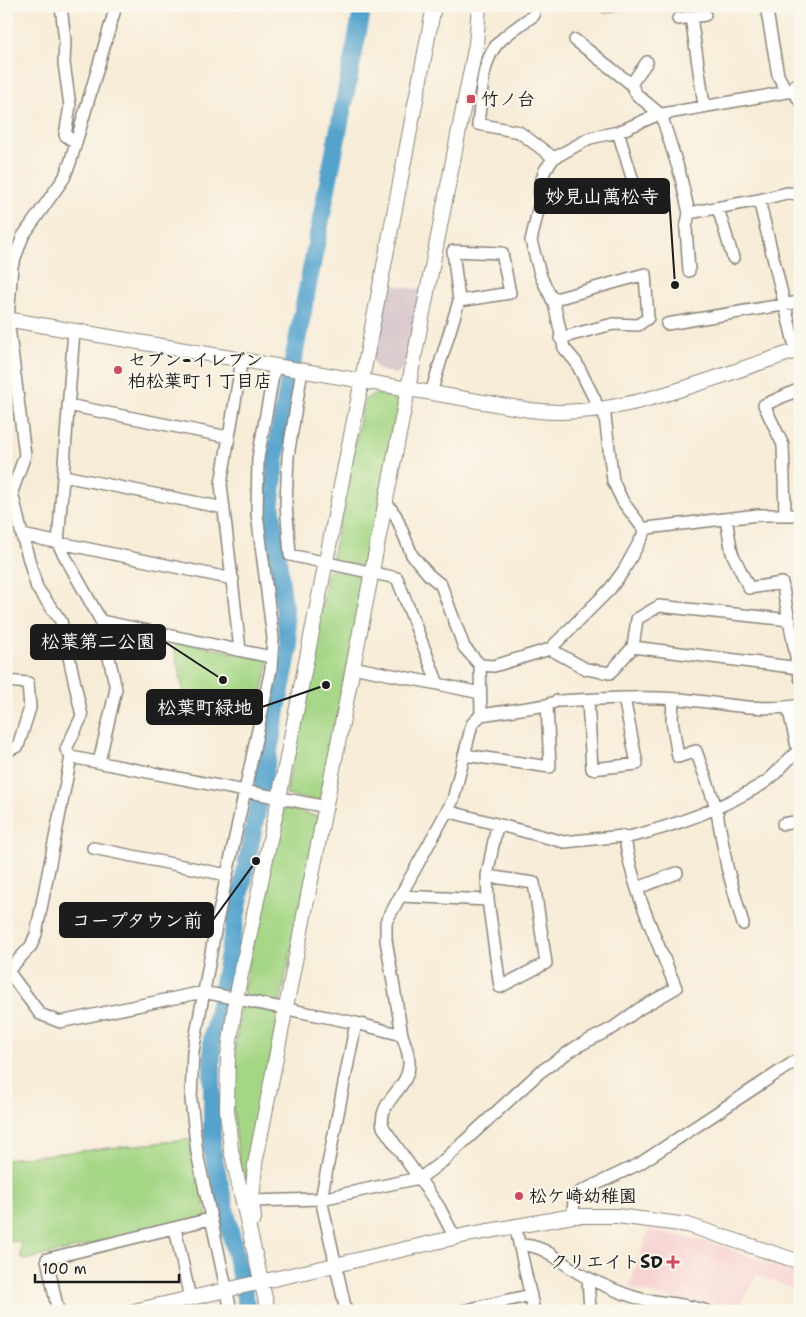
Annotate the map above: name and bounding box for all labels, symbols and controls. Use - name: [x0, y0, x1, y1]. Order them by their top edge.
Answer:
- place label: 竹ノ台: [481, 87, 535, 111]
- marker: 竹ノ台: [465, 93, 477, 105]
- callout: 妙見山萬松寺: [535, 179, 669, 213]
- text: 妙見山萬松寺: [545, 184, 659, 209]
- place label: セブン-イレブン 柏松葉町１丁目店: [128, 348, 272, 393]
- marker: セブン-イレブン 柏松葉町１丁目店: [112, 364, 124, 376]
- callout: 松葉第二公園: [31, 625, 165, 659]
- text: 松葉第二公園: [41, 629, 155, 654]
- callout: 松葉町緑地: [147, 690, 262, 724]
- text: 松葉町緑地: [157, 695, 253, 720]
- callout: コープタウン前: [60, 903, 213, 937]
- text: コープタウン前: [71, 908, 203, 933]
- place label: 松ケ崎幼稚園: [529, 1184, 637, 1208]
- marker: 松ケ崎幼稚園: [513, 1190, 525, 1202]
- place label: クリエイトSD: [550, 1250, 663, 1274]
- scale bar: [35, 1252, 179, 1284]
- marker: クリエイトSD: [667, 1256, 679, 1268]
- text: 100 m: [42, 1259, 87, 1279]

